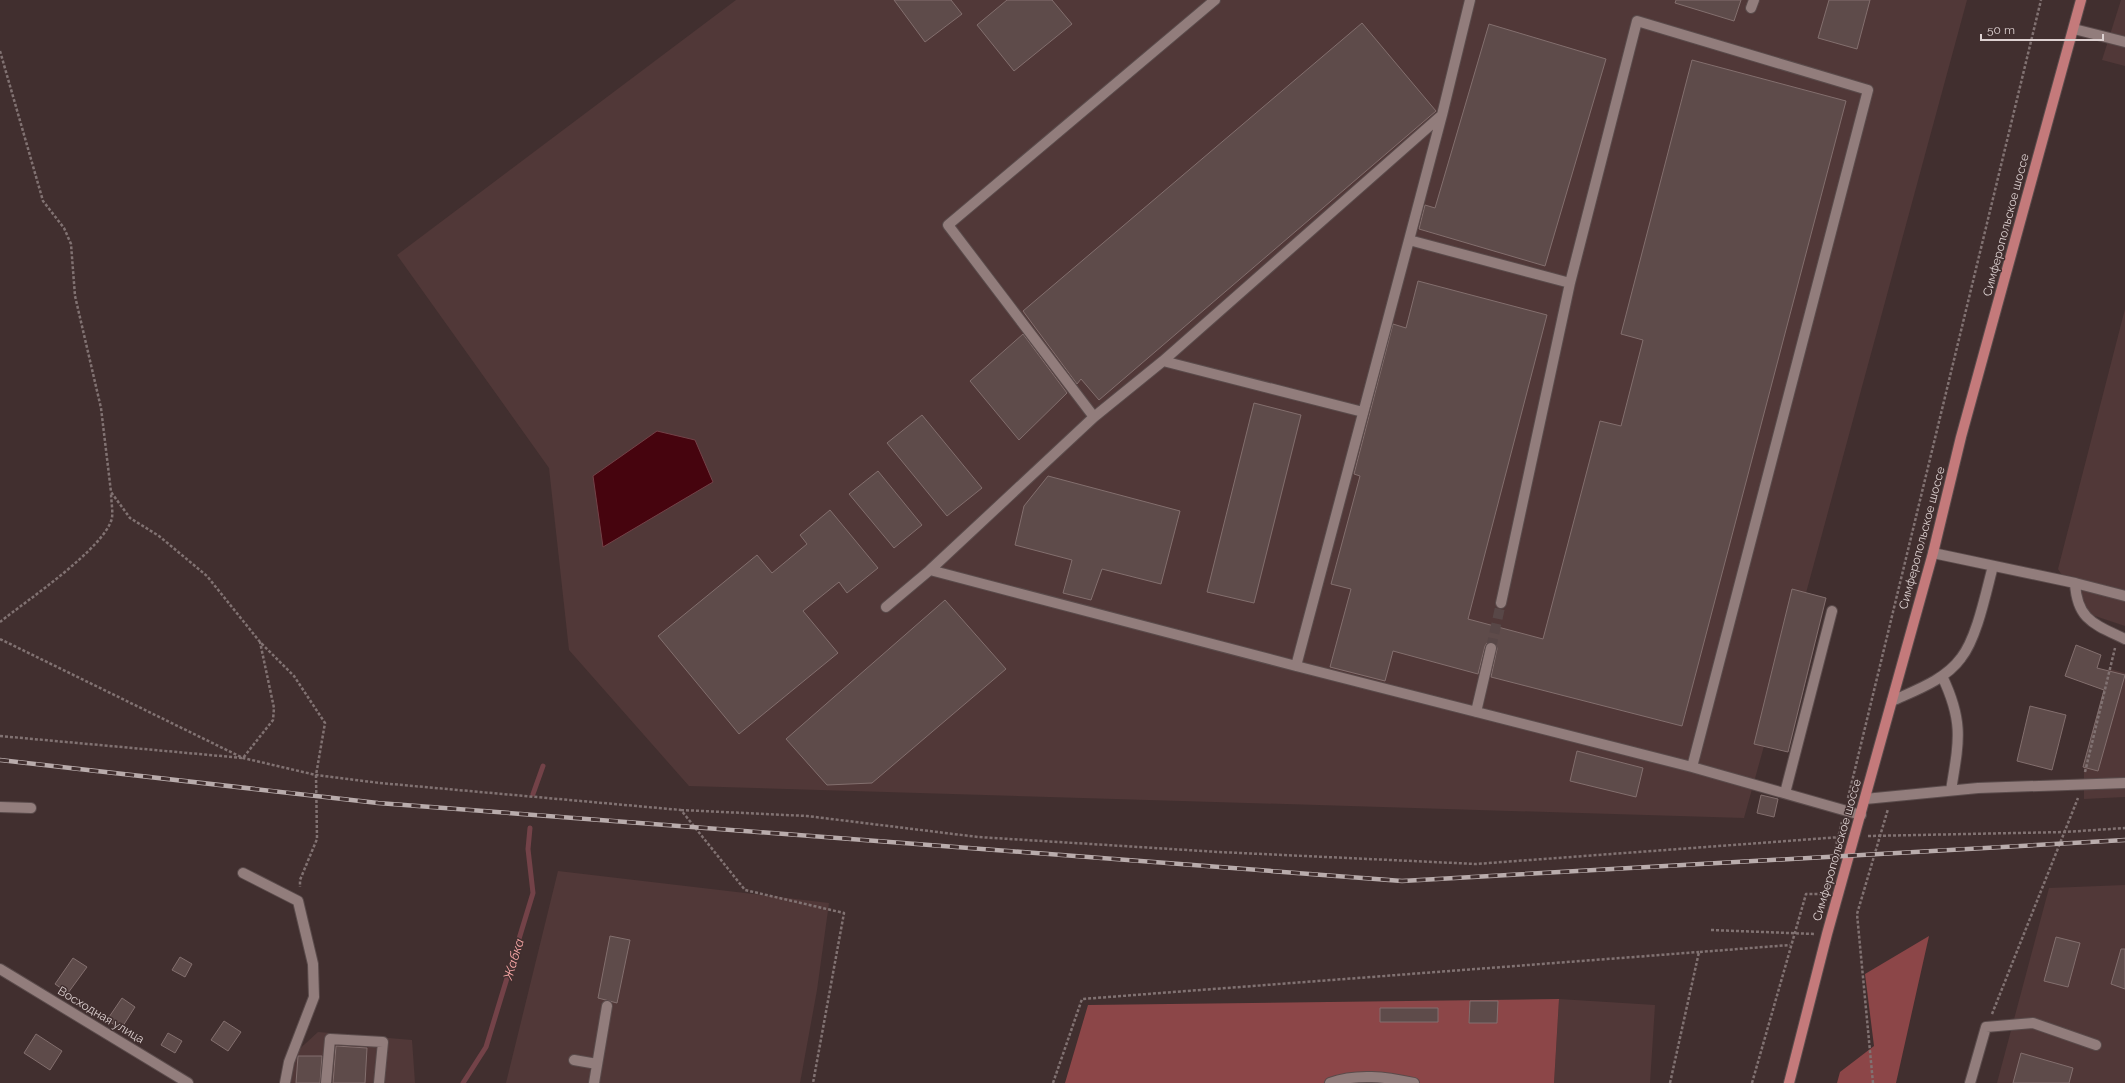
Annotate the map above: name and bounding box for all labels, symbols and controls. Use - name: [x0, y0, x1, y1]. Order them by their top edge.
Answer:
- scale bar: [1981, 16, 2103, 42]
- text: 50 m: [1987, 23, 2015, 37]
- street label: Симферопольское шоссе: [1980, 152, 2032, 298]
- street label: Симферопольское шоссе: [1896, 465, 1948, 611]
- street label: Симферопольское шоссе: [1810, 777, 1864, 923]
- water label: Жабка: [500, 937, 527, 982]
- street label: Восходная улица: [55, 984, 147, 1046]

